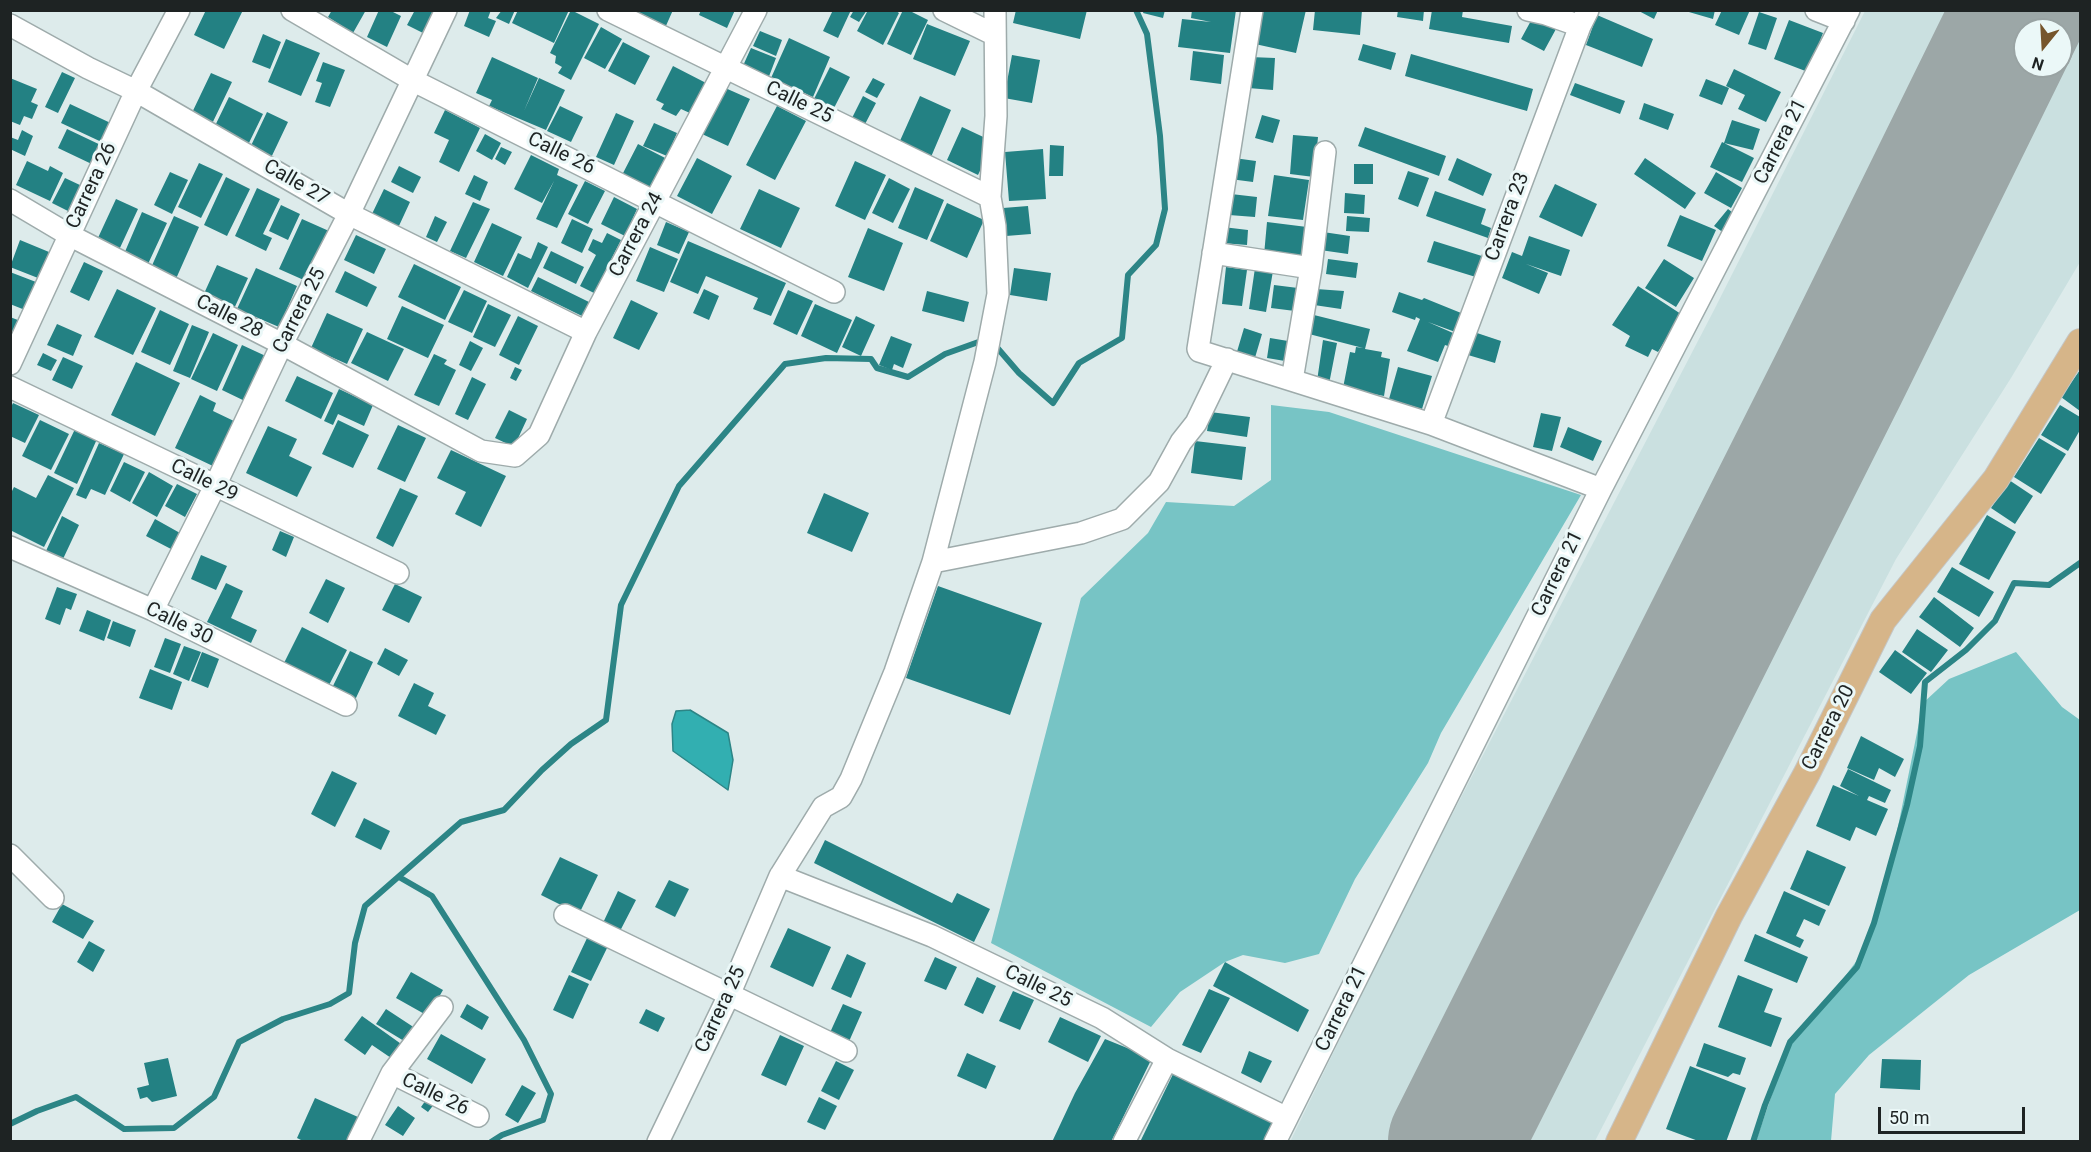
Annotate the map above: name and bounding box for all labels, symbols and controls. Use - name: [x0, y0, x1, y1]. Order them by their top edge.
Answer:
- north arrow: [2013, 18, 2073, 78]
- text: N: [2030, 53, 2046, 74]
- street label: Calle 25: [762, 77, 836, 129]
- street label: Carrera 21: [1749, 95, 1813, 189]
- street label: Calle 26: [524, 128, 598, 180]
- street label: Carrera 26: [62, 139, 122, 233]
- street label: Calle 27: [259, 155, 333, 211]
- street label: Carrera 23: [1481, 169, 1535, 265]
- street label: Carrera 24: [605, 188, 669, 282]
- street label: Carrera 25: [268, 264, 332, 358]
- street label: Calle 28: [192, 290, 266, 344]
- street label: Calle 29: [167, 455, 241, 507]
- street label: Carrera 21: [1527, 527, 1589, 621]
- street label: Calle 30: [142, 598, 216, 650]
- street label: Carrera 20: [1797, 681, 1861, 775]
- street label: Calle 25: [1001, 961, 1075, 1013]
- street label: Carrera 21: [1311, 962, 1373, 1056]
- street label: Carrera 25: [691, 963, 751, 1057]
- street label: Calle 26: [398, 1069, 472, 1121]
- scale bar: [1881, 1095, 2028, 1133]
- text: 50 m: [1889, 1107, 1929, 1128]

